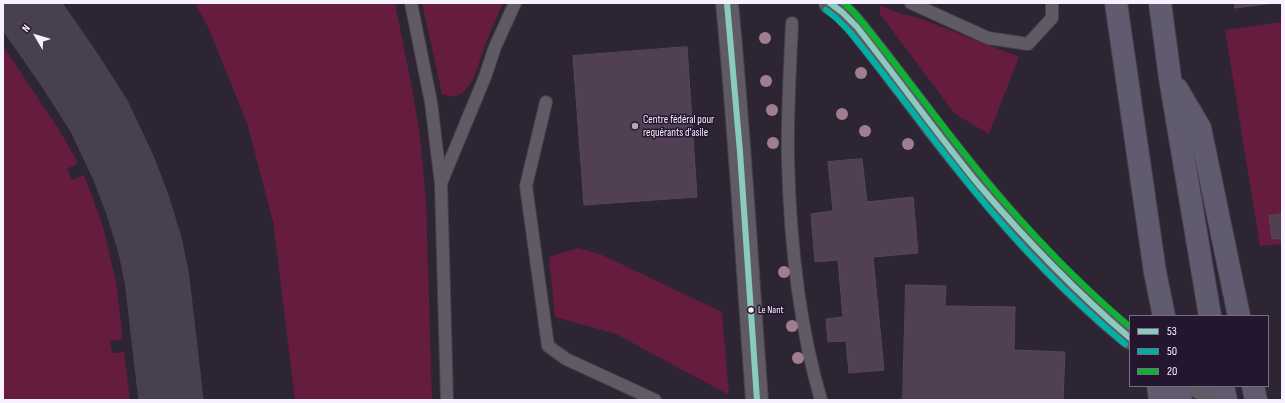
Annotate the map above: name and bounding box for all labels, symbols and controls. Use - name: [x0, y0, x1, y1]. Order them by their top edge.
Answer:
- north arrow: [16, 16, 56, 56]
- text: N: [19, 22, 33, 35]
- place label: Centre fédéral pour requérants d’asile: [643, 113, 714, 139]
- marker: Centre fédéral pour requérants d’asile: [630, 121, 640, 131]
- place label: Le Nant: [758, 304, 784, 316]
- marker: Le Nant: [746, 305, 756, 315]
- legend: [1129, 315, 1269, 387]
- text: 53: [1167, 324, 1177, 339]
- text: 50: [1167, 344, 1177, 359]
- text: 20: [1167, 364, 1177, 379]

